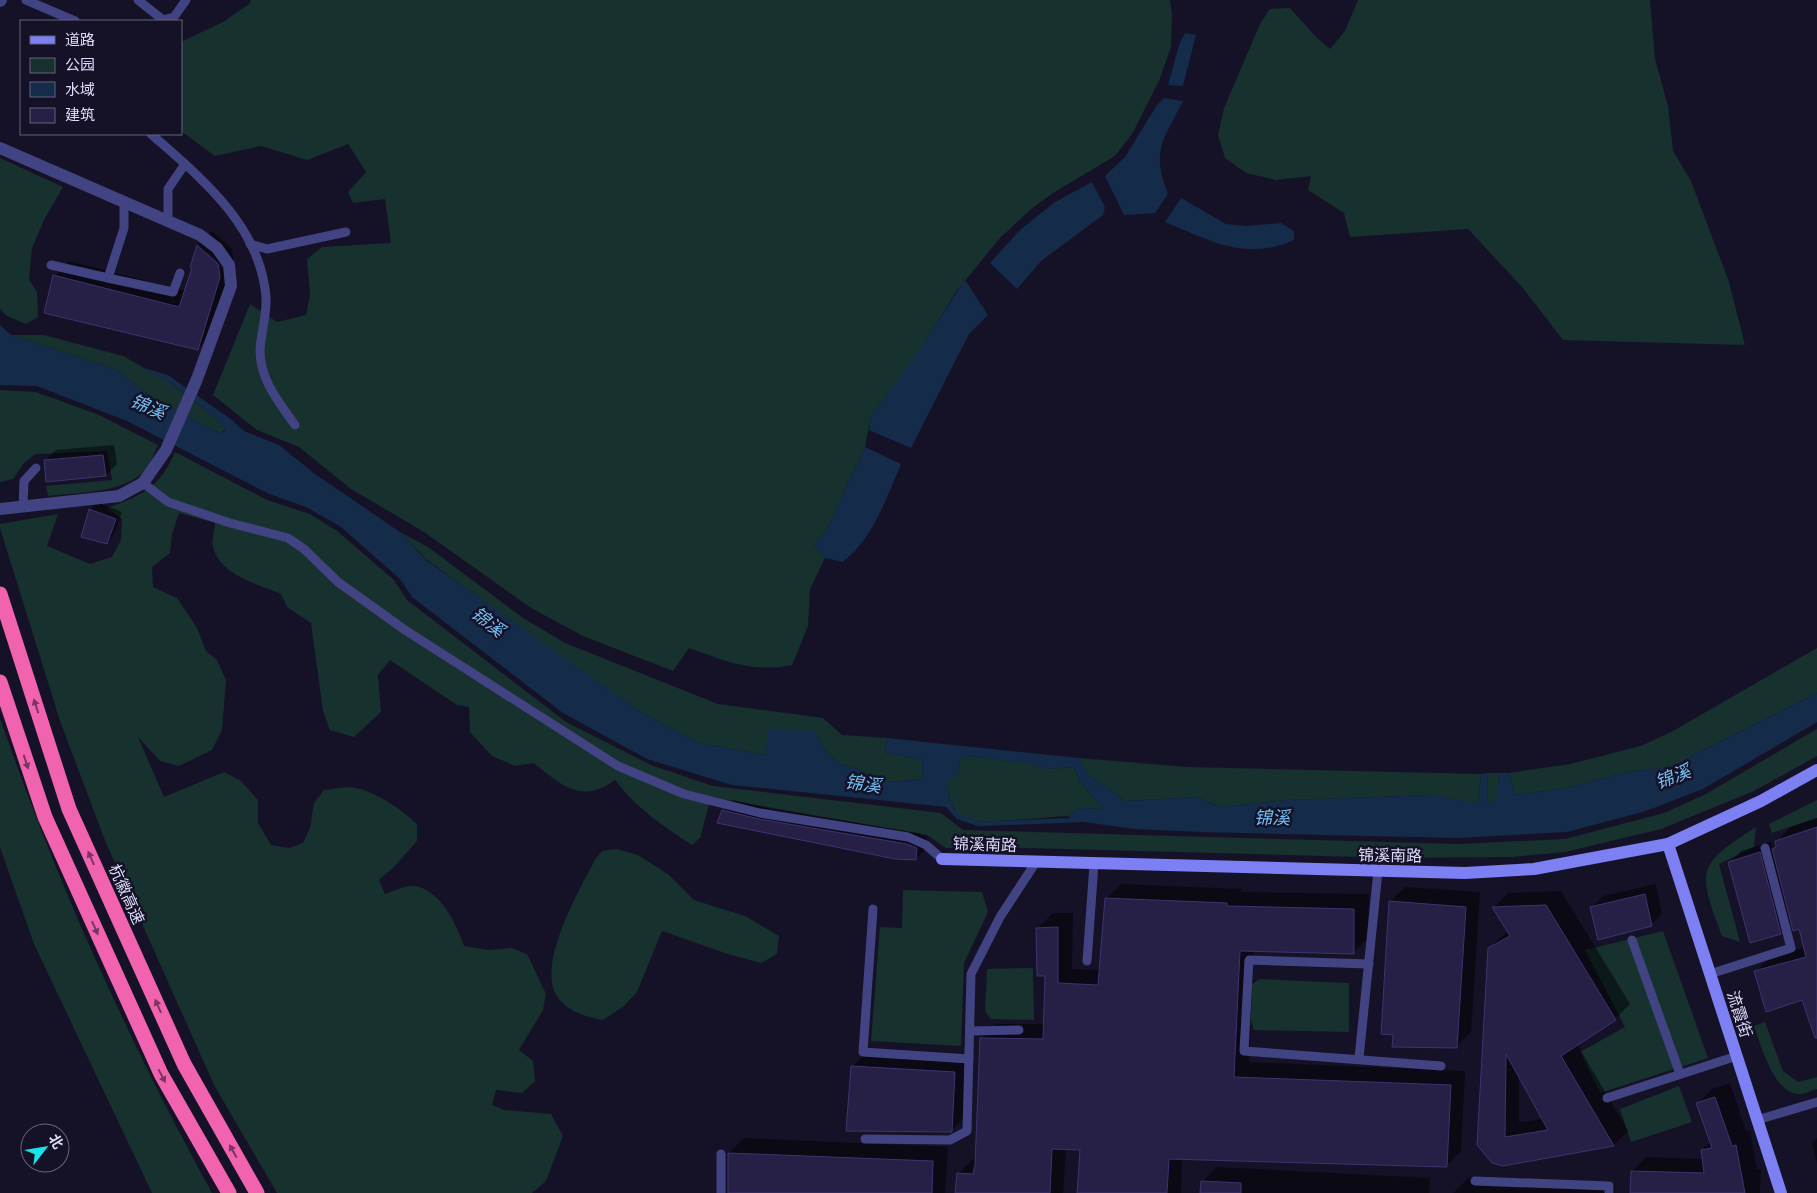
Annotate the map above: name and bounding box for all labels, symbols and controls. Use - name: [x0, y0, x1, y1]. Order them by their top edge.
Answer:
- legend: [20, 20, 182, 135]
- text: 道路: [65, 31, 95, 49]
- text: 公园: [65, 56, 95, 74]
- text: 水域: [65, 81, 95, 99]
- text: 建筑: [65, 106, 95, 124]
- water label: 锦溪: [127, 390, 171, 425]
- water label: 锦溪: [467, 602, 511, 643]
- one-way arrow: [32, 698, 39, 713]
- one-way arrow: [23, 754, 31, 769]
- water label: 锦溪: [1652, 760, 1696, 794]
- water label: 锦溪: [844, 771, 884, 798]
- water label: 锦溪: [1254, 807, 1292, 829]
- street label: 锦溪南路: [953, 834, 1017, 855]
- street label: 锦溪南路: [1358, 845, 1422, 866]
- one-way arrow: [87, 851, 95, 865]
- street label: 杭徽高速: [105, 861, 148, 927]
- one-way arrow: [91, 921, 99, 935]
- street label: 流霞街: [1723, 988, 1756, 1040]
- one-way arrow: [153, 999, 161, 1013]
- one-way arrow: [158, 1069, 166, 1083]
- north arrow: [20, 1123, 70, 1173]
- text: 北: [45, 1131, 67, 1152]
- one-way arrow: [228, 1144, 237, 1157]

